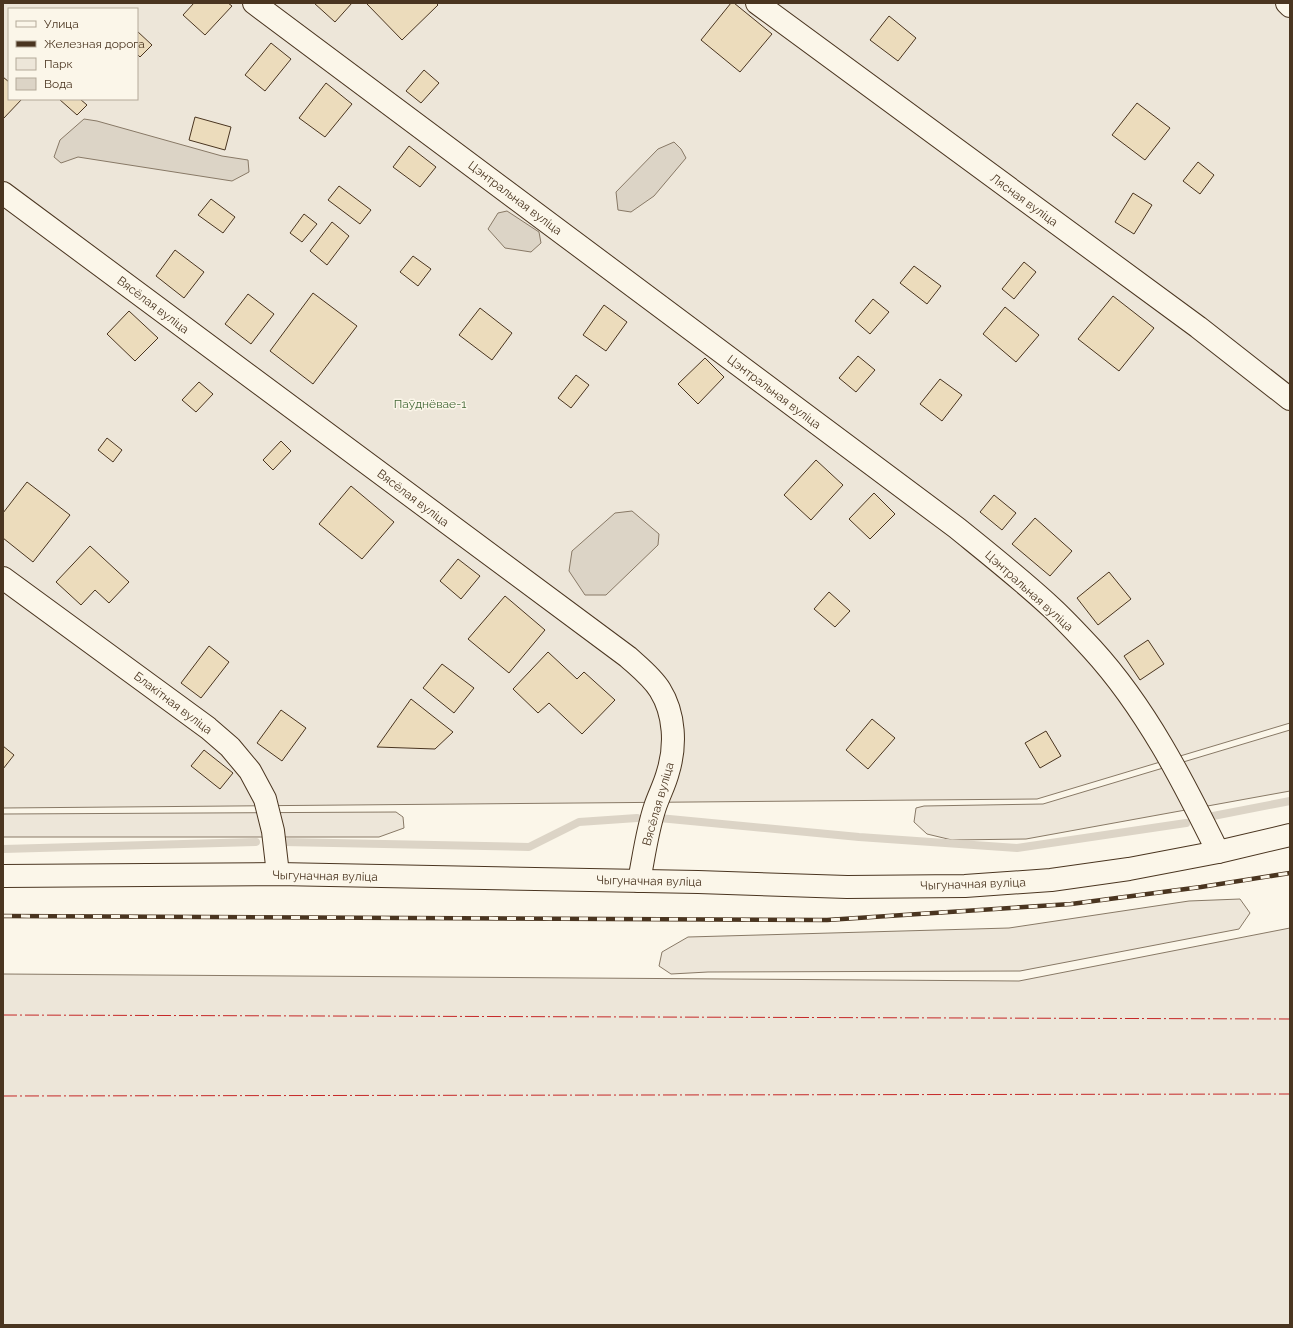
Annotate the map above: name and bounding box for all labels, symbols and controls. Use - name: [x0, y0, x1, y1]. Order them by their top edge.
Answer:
- legend: [8, 8, 138, 100]
- text: Улица: [44, 17, 79, 31]
- text: Железная дорога: [44, 37, 145, 51]
- text: Парк: [44, 57, 73, 71]
- text: Вода: [44, 77, 73, 91]
- street label: Цэнтральная вуліца: [465, 158, 565, 238]
- street label: Лясная вуліца: [987, 171, 1061, 229]
- street label: Вясёлая вуліца: [114, 273, 192, 337]
- street label: Цэнтральная вуліца: [724, 352, 824, 432]
- park label: Паўднёвае-1: [394, 397, 466, 411]
- street label: Вясёлая вуліца: [374, 466, 452, 530]
- street label: Цэнтральная вуліца: [982, 548, 1076, 634]
- street label: Блакітная вуліца: [131, 669, 215, 737]
- street label: Вясёлая вуліца: [639, 761, 677, 847]
- street label: Чыгуначная вуліца: [272, 868, 378, 884]
- street label: Чыгуначная вуліца: [596, 873, 702, 889]
- street label: Чыгуначная вуліца: [920, 875, 1026, 893]

